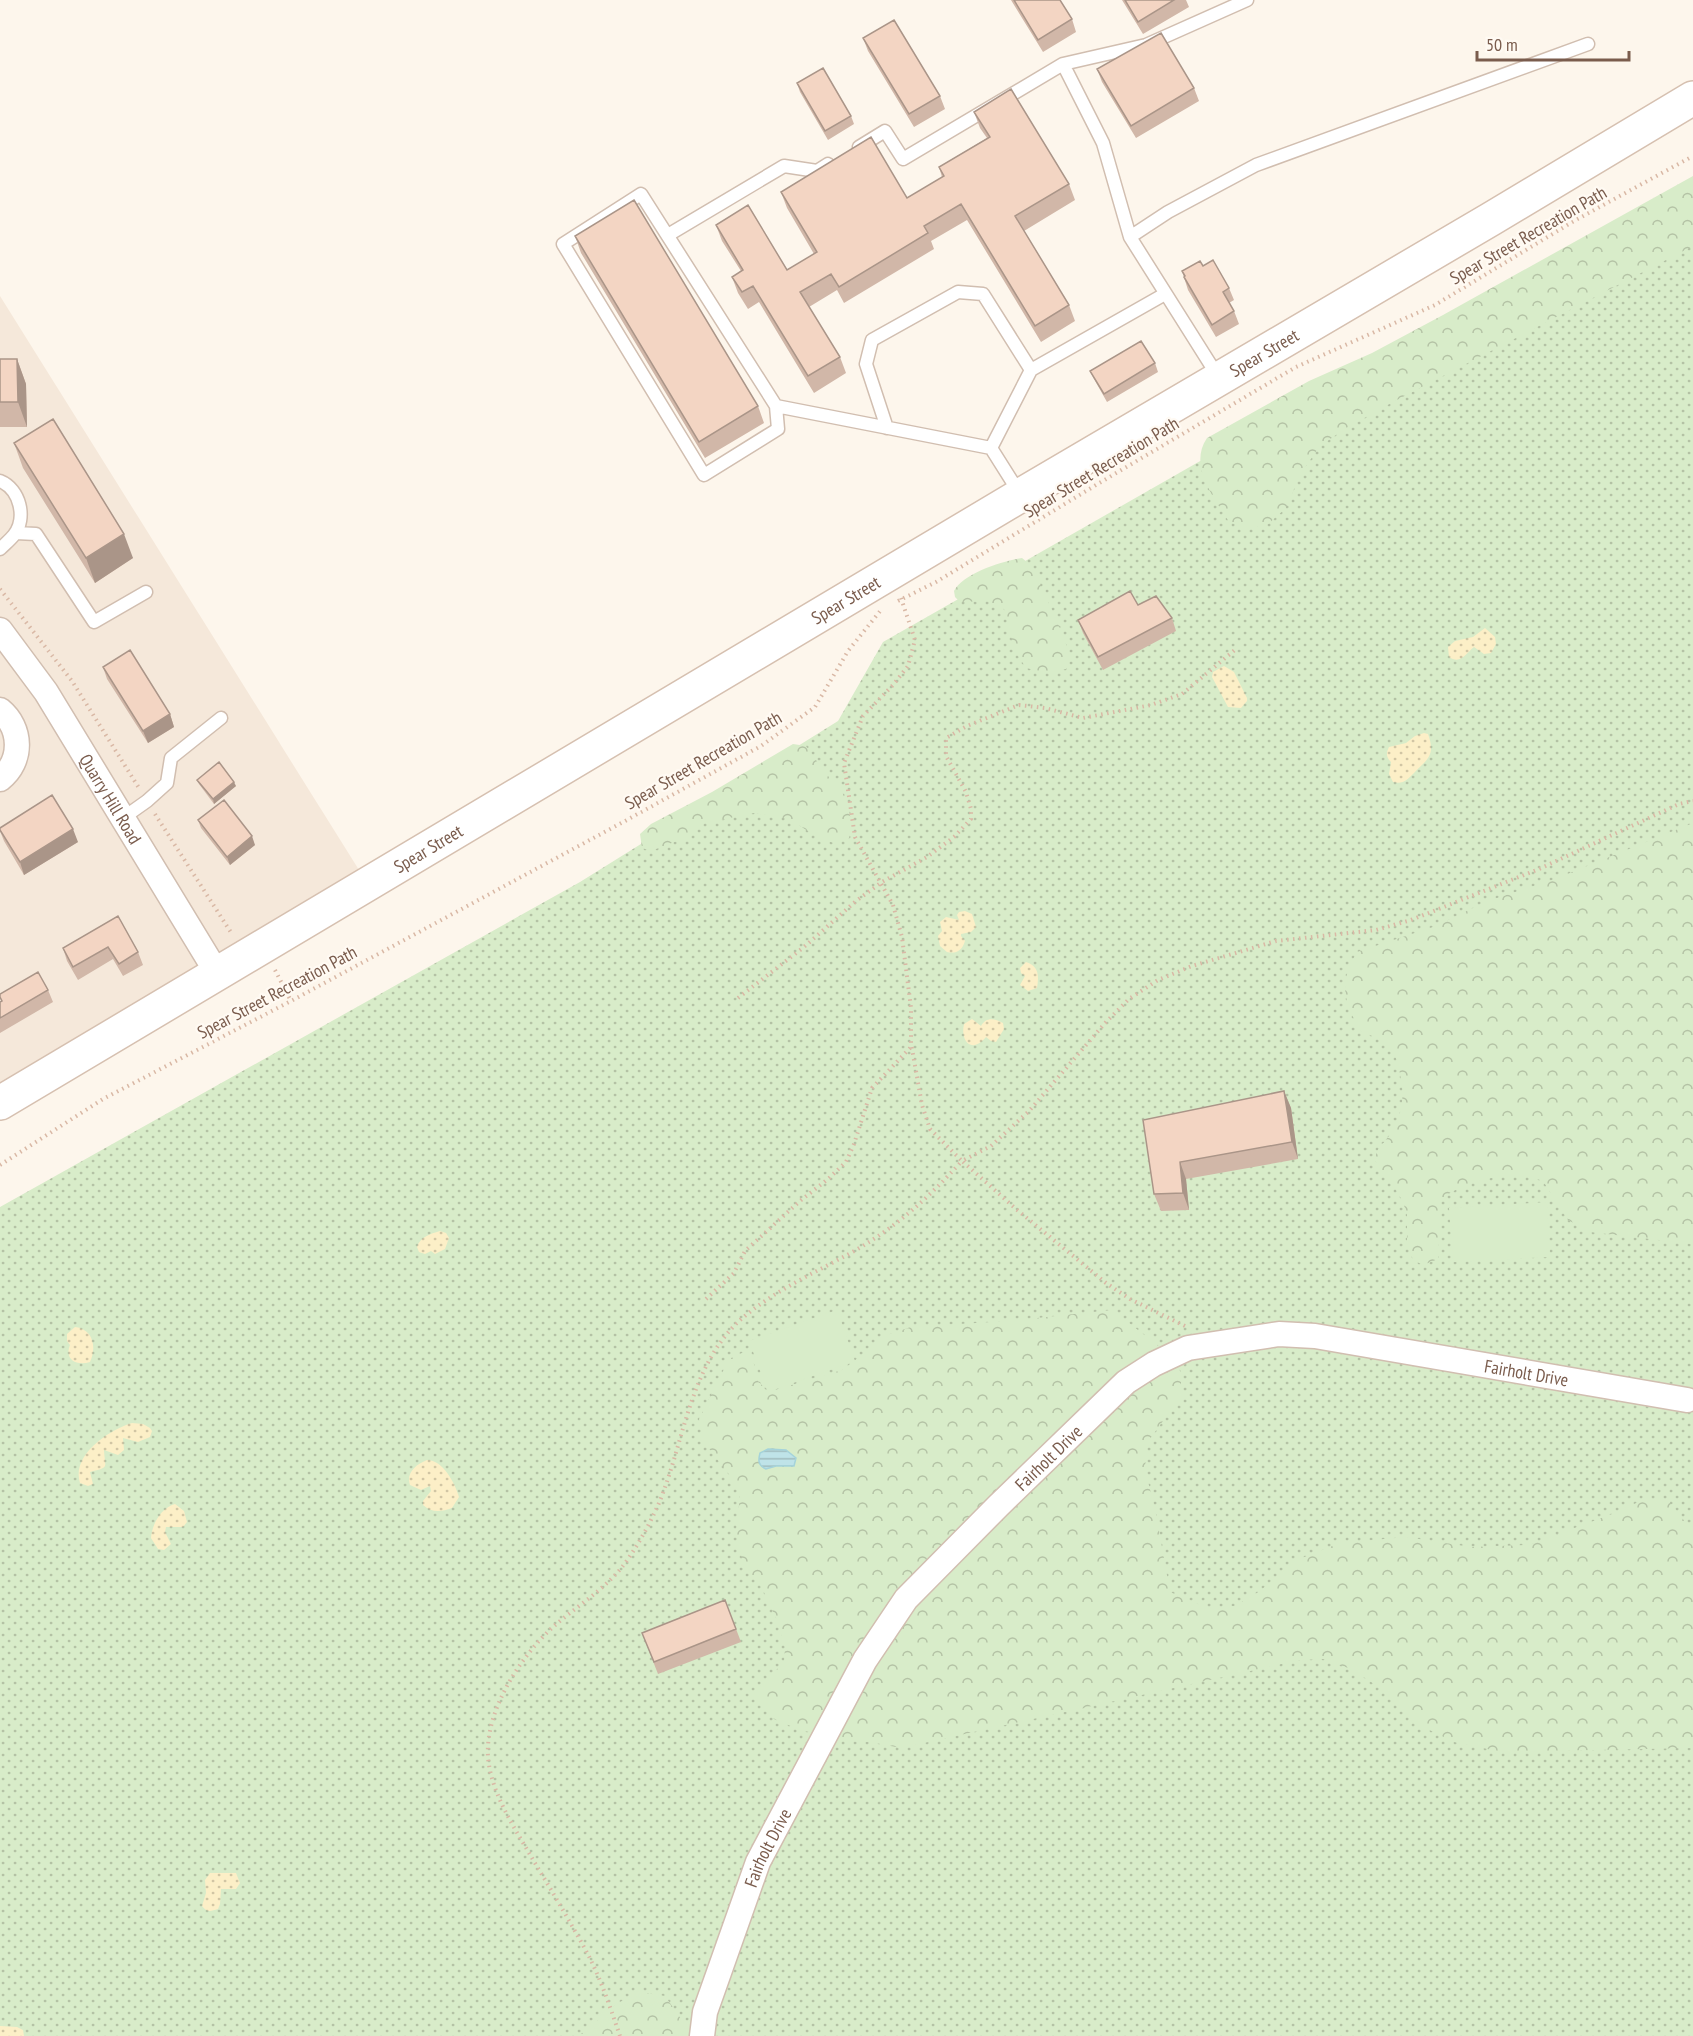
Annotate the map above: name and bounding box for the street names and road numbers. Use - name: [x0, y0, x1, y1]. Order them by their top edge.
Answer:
- street label: Spear Street Recreation Path: [1445, 181, 1611, 289]
- street label: Spear Street: [1225, 323, 1303, 382]
- street label: Spear Street Recreation Path: [1019, 411, 1183, 523]
- street label: Spear Street: [807, 570, 884, 629]
- street label: Spear Street Recreation Path: [620, 706, 786, 814]
- street label: Quarry Hill Road: [75, 749, 147, 848]
- street label: Spear Street: [389, 819, 467, 878]
- street label: Spear Street Recreation Path: [193, 940, 361, 1044]
- street label: Fairholt Drive: [1483, 1354, 1570, 1391]
- street label: Fairholt Drive: [1010, 1420, 1087, 1495]
- street label: Fairholt Drive: [739, 1804, 796, 1890]

